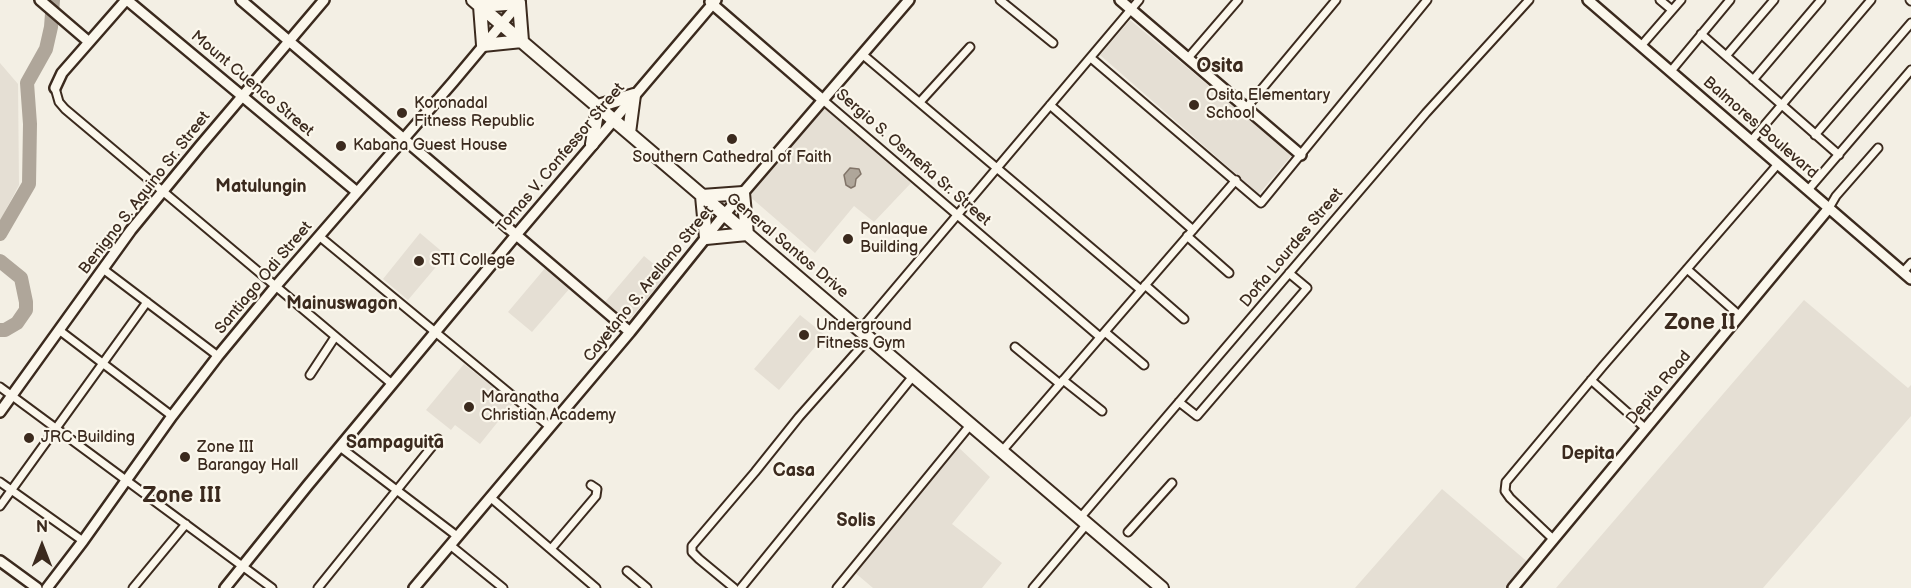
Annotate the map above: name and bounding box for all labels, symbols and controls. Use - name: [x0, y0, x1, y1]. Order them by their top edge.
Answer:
- street label: Mount Cuenco Street: [187, 27, 317, 141]
- district label: Osita: [1196, 55, 1244, 79]
- street label: Balmores Boulevard: [1699, 73, 1821, 183]
- street label: Tomas V. Confessor Street: [493, 79, 629, 237]
- street label: Sergio S. Osmeña Sr. Street: [832, 85, 994, 231]
- place label: Osita Elementary School: [1206, 86, 1330, 124]
- place label: Koronadal Fitness Republic: [414, 94, 535, 132]
- marker: Osita Elementary School: [1187, 98, 1201, 112]
- marker: Koronadal Fitness Republic: [395, 106, 409, 120]
- street label: Benigno S. Aquino Sr. Street: [75, 108, 215, 278]
- marker: Southern Cathedral of Faith: [725, 132, 739, 146]
- place label: Kabana Guest House: [353, 136, 507, 156]
- marker: Kabana Guest House: [334, 139, 348, 153]
- place label: Southern Cathedral of Faith: [632, 148, 832, 168]
- district label: Matulungin: [215, 176, 307, 198]
- street label: Doña Lourdes Street: [1237, 184, 1347, 312]
- street label: General Santos Drive: [722, 189, 852, 303]
- street label: Cayetano S. Arellano Street: [580, 202, 718, 366]
- street label: Santiago Odi Street: [211, 218, 317, 338]
- place label: Panlaque Building: [860, 220, 928, 258]
- marker: Panlaque Building: [841, 232, 855, 246]
- place label: STI College: [431, 251, 515, 271]
- marker: STI College: [412, 254, 426, 268]
- district label: Mainuswagon: [286, 293, 398, 315]
- district label: Zone II: [1664, 310, 1736, 336]
- place label: Underground Fitness Gym: [816, 316, 912, 354]
- marker: Underground Fitness Gym: [797, 328, 811, 342]
- street label: Depita Road: [1623, 347, 1695, 429]
- place label: Maranatha Christian Academy: [481, 388, 616, 426]
- marker: Maranatha Christian Academy: [462, 400, 476, 414]
- place label: JRC Building: [41, 428, 135, 448]
- marker: JRC Building: [22, 431, 36, 445]
- district label: Sampaguita: [346, 432, 444, 454]
- place label: Zone III Barangay Hall: [197, 438, 298, 476]
- district label: Depita: [1561, 443, 1615, 465]
- marker: Zone III Barangay Hall: [178, 450, 192, 464]
- district label: Casa: [773, 460, 815, 482]
- district label: Zone III: [142, 483, 222, 509]
- district label: Solis: [837, 510, 875, 532]
- north arrow: [12, 516, 72, 576]
- text: N: [36, 518, 48, 537]

